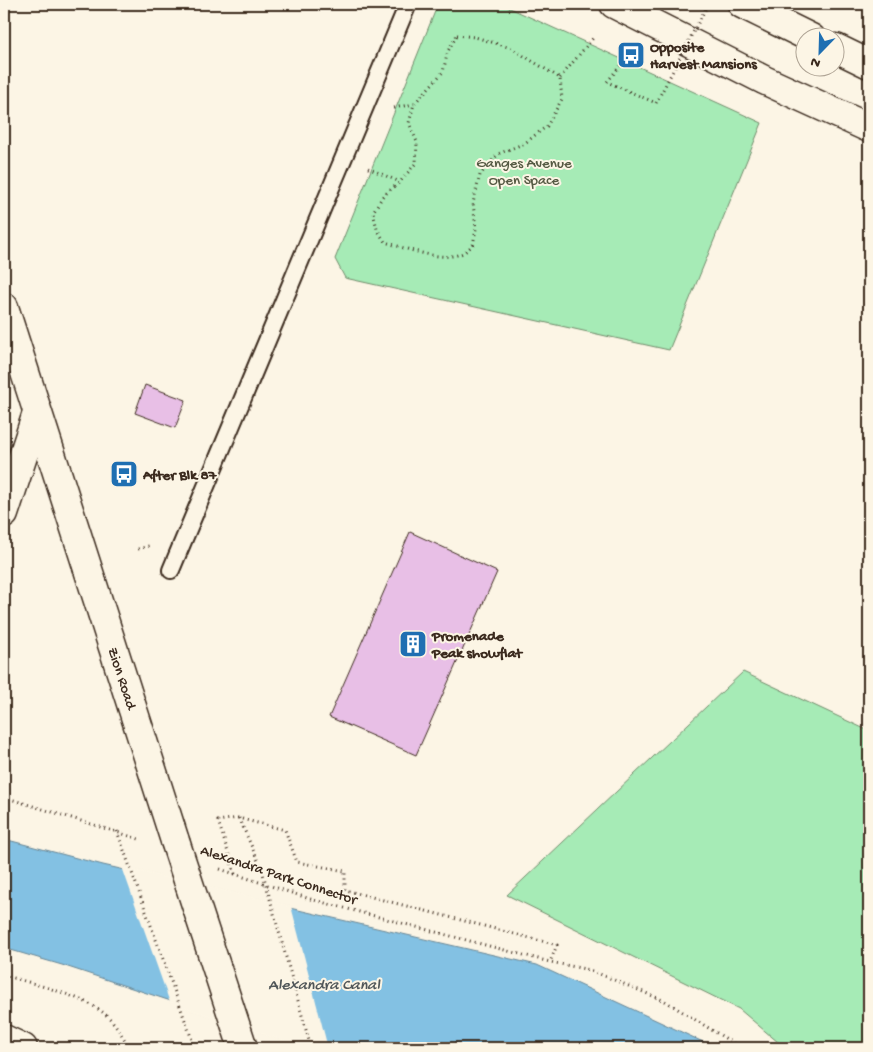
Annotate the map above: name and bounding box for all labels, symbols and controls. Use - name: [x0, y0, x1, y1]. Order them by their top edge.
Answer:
- north arrow: [796, 28, 846, 78]
- place label: Opposite Harvest Mansions: [650, 39, 758, 74]
- bus stop icon: Opposite Harvest Mansions: [616, 40, 646, 70]
- text: N: [808, 52, 823, 71]
- park label: Ganges Avenue Open Space: [476, 155, 572, 190]
- bus stop icon: After Blk 87: [109, 459, 139, 489]
- place label: After Blk 87: [142, 467, 218, 485]
- place label: Promenade Peak showflat: [431, 628, 524, 663]
- building icon: Promenade Peak showflat: [398, 629, 428, 659]
- street label: Zion Road: [103, 645, 140, 713]
- street label: Alexandra Park Connector: [198, 842, 361, 910]
- water label: Alexandra Canal: [268, 977, 381, 996]

